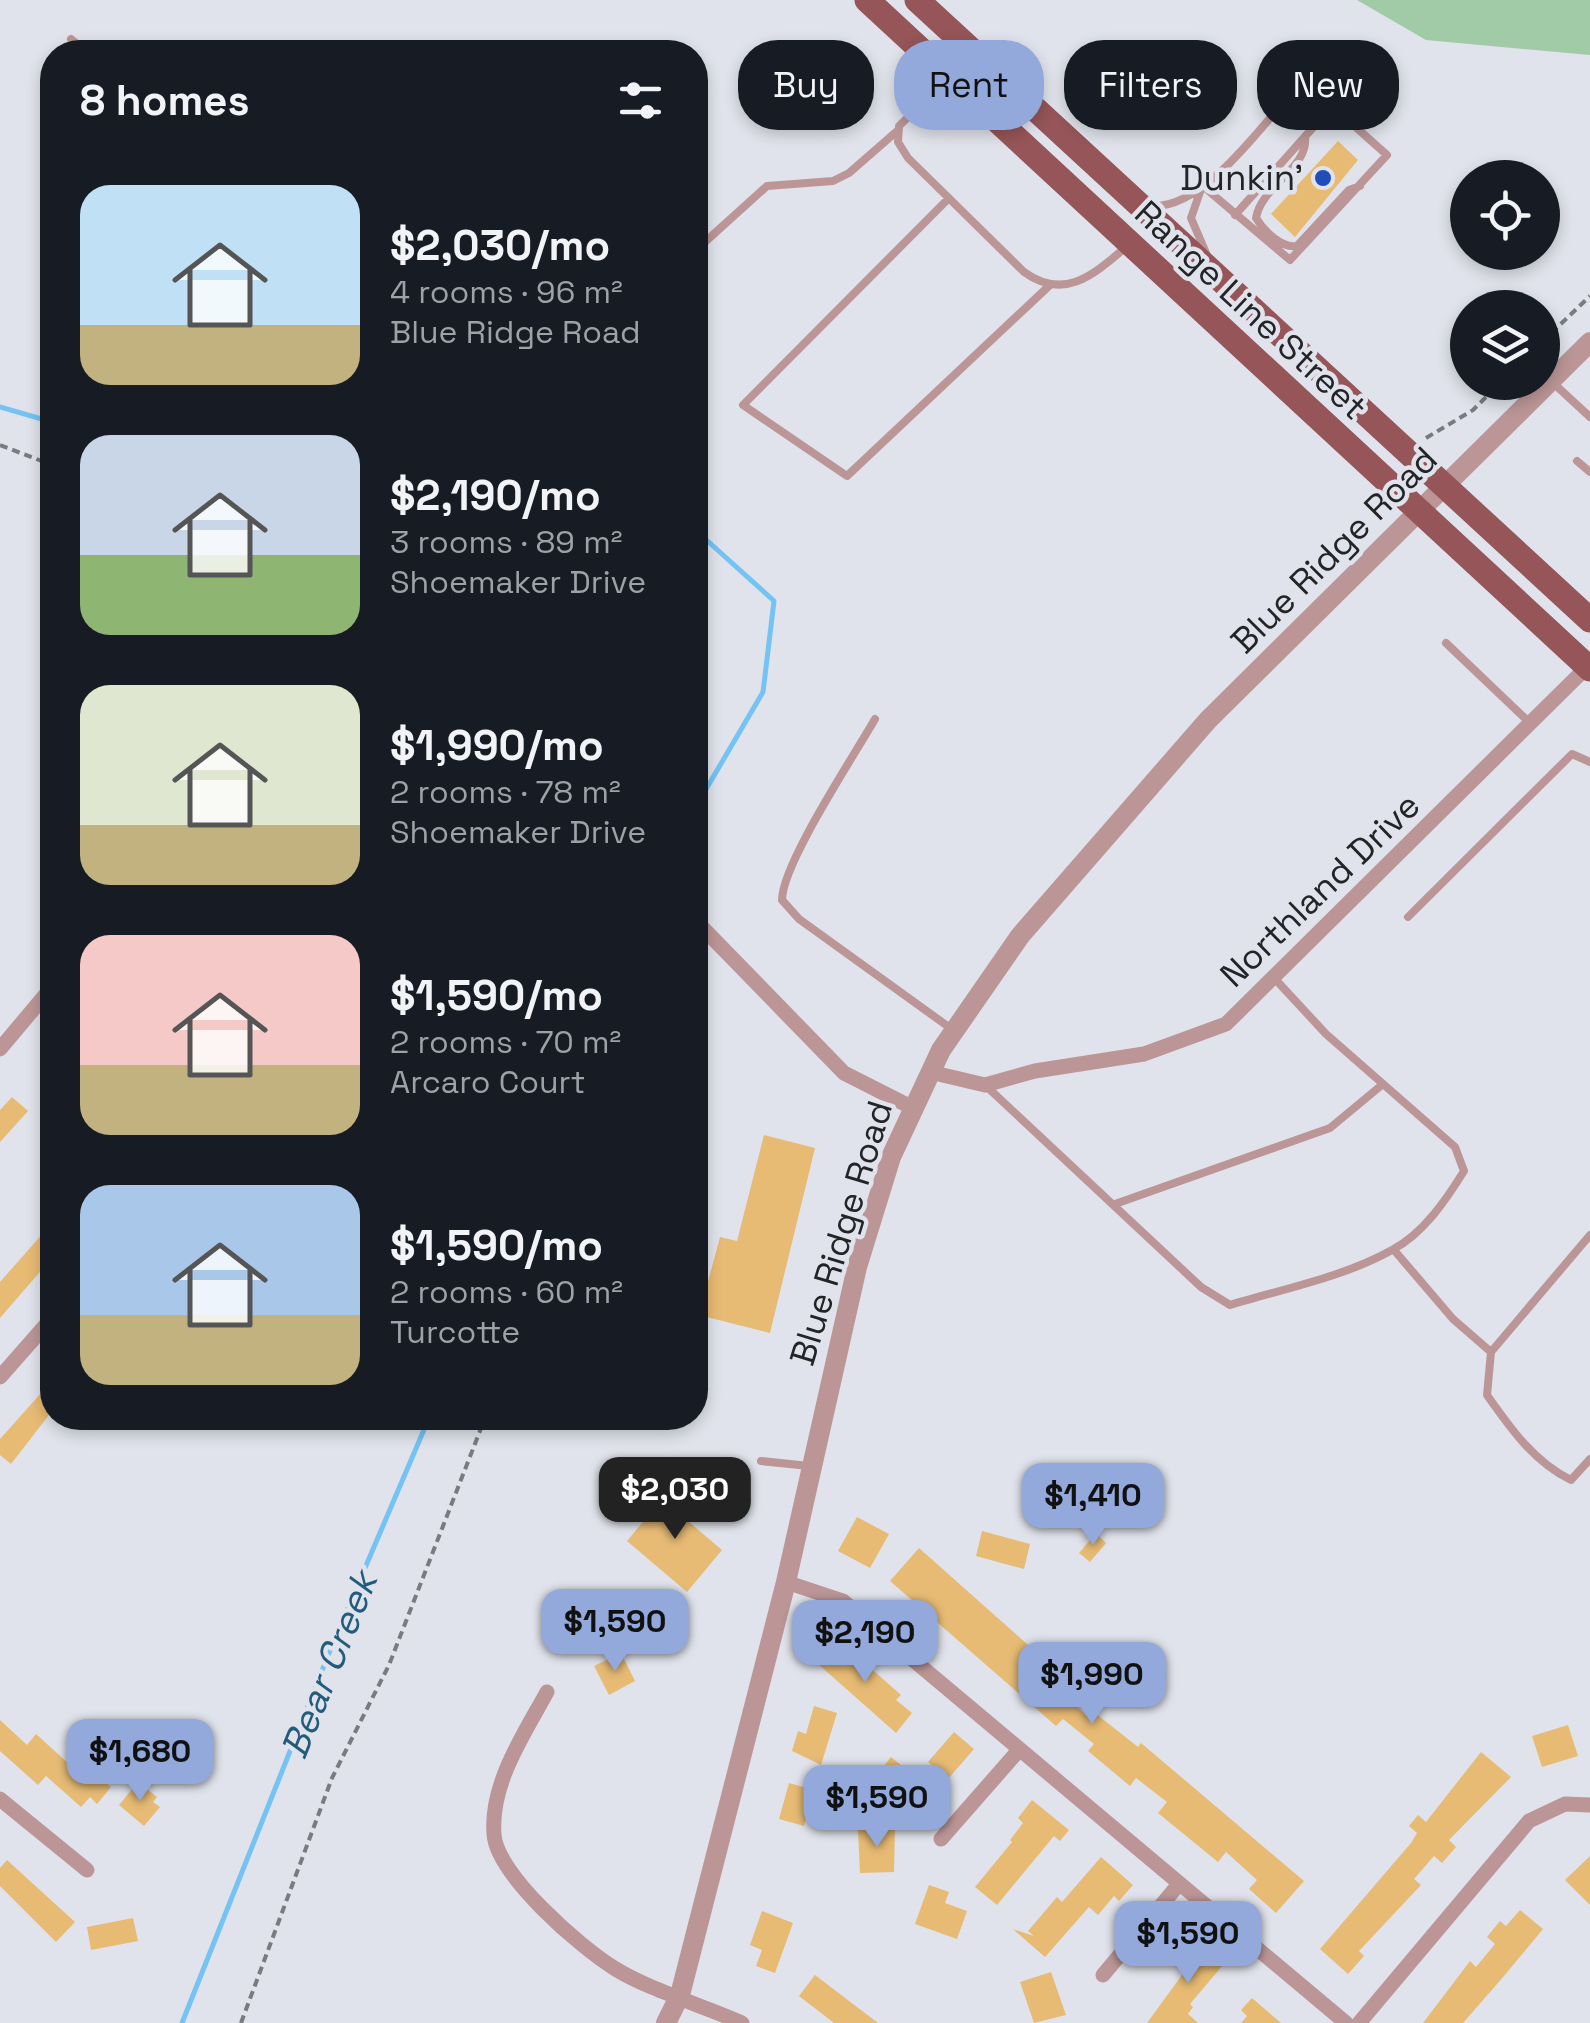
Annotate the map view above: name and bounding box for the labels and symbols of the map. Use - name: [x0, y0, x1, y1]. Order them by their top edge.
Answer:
- place label: Dunkin': [1180, 156, 1303, 200]
- marker: Dunkin': [1312, 167, 1334, 189]
- street label: Range Line Street: [1126, 191, 1376, 429]
- street label: Blue Ridge Road: [1222, 438, 1446, 662]
- street label: Northland Drive: [1211, 783, 1429, 997]
- street label: Blue Ridge Road: [780, 1095, 902, 1371]
- pin: $2,030: [594, 1457, 756, 1542]
- pin: $1,410: [1012, 1463, 1174, 1548]
- water label: Bear Creek: [270, 1560, 390, 1765]
- pin: $1,590: [534, 1589, 696, 1674]
- pin: $2,190: [784, 1600, 946, 1685]
- pin: $1,990: [1011, 1642, 1173, 1727]
- pin: $1,680: [59, 1719, 221, 1804]
- pin: $1,590: [796, 1765, 958, 1850]
- pin: $1,590: [1107, 1901, 1269, 1986]

